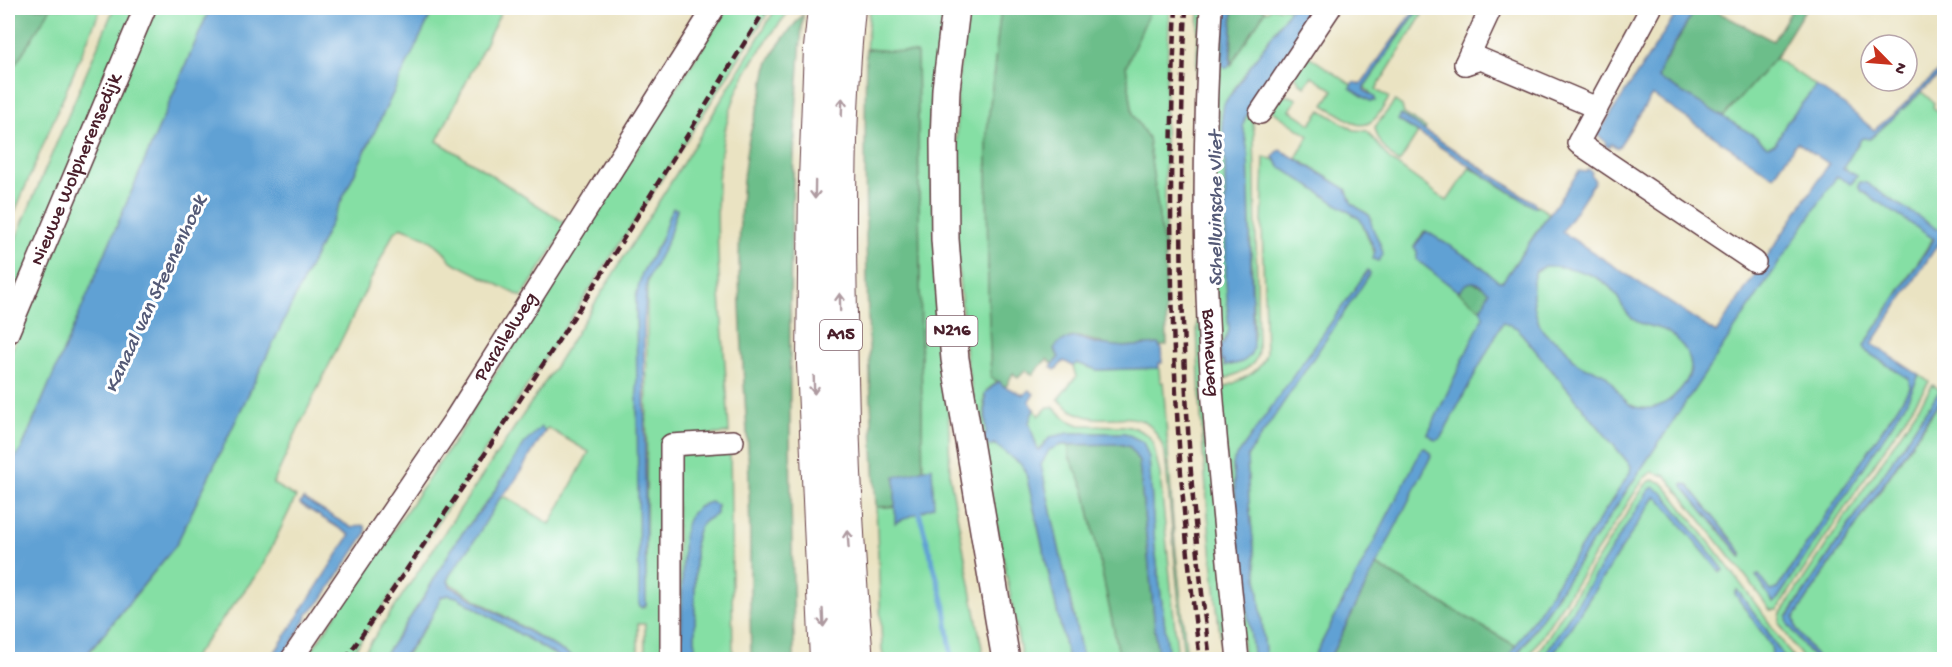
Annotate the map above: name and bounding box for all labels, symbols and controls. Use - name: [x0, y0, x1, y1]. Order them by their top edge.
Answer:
- north arrow: [1859, 33, 1919, 93]
- text: N: [1888, 59, 1910, 77]
- street label: Nieuwe Wolpherensedijk: [26, 69, 128, 269]
- one-way arrow: [837, 97, 848, 117]
- water label: Schelluinsche Vliet: [1205, 128, 1230, 286]
- one-way arrow: [809, 179, 821, 199]
- water label: Kanaal van Steenenhoek: [100, 190, 215, 398]
- street label: Parallelweg: [469, 288, 543, 387]
- one-way arrow: [835, 292, 846, 312]
- street label: Banneweg: [1196, 307, 1224, 398]
- road number: N216: [926, 316, 978, 346]
- road number: A15: [820, 320, 862, 350]
- one-way arrow: [808, 374, 819, 394]
- one-way arrow: [843, 529, 854, 549]
- one-way arrow: [818, 608, 829, 628]

